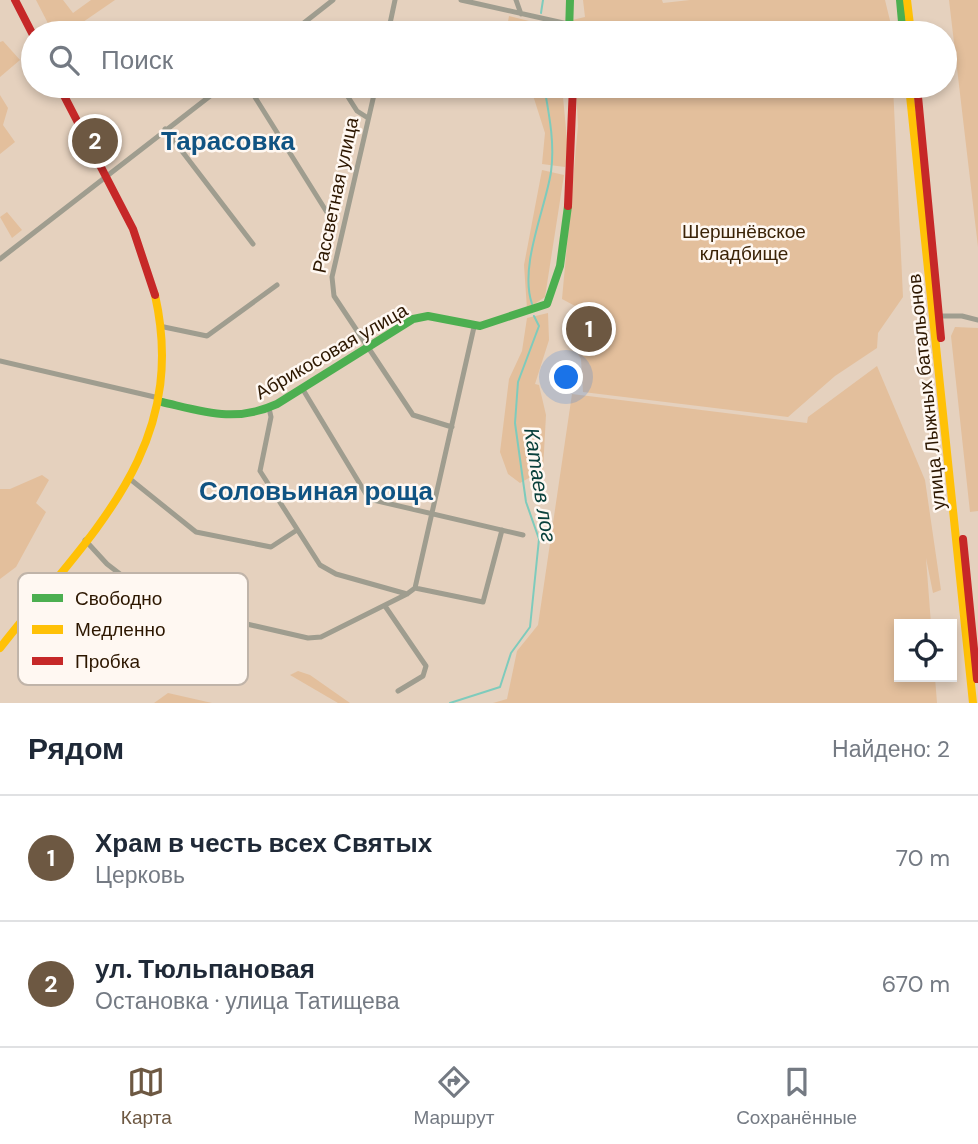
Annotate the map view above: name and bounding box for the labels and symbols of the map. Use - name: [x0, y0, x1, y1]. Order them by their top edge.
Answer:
- street label: Рассветная улица: [307, 114, 364, 275]
- pin: 2: [72, 115, 118, 167]
- district label: Тарасовка: [161, 124, 295, 158]
- park label: Шершнёвское кладбище: [682, 219, 806, 266]
- street label: улица Лыжных батальонов: [902, 273, 951, 511]
- street label: Абрикосовая улица: [250, 297, 412, 405]
- pin: 1: [566, 303, 612, 355]
- your location: [549, 360, 583, 394]
- water label: Катаев лог: [517, 426, 563, 544]
- district label: Соловьиная роща: [199, 474, 434, 508]
- legend: [18, 573, 248, 685]
- text: Свободно: [75, 586, 162, 611]
- text: Медленно: [75, 617, 165, 642]
- text: Пробка: [75, 649, 140, 674]

